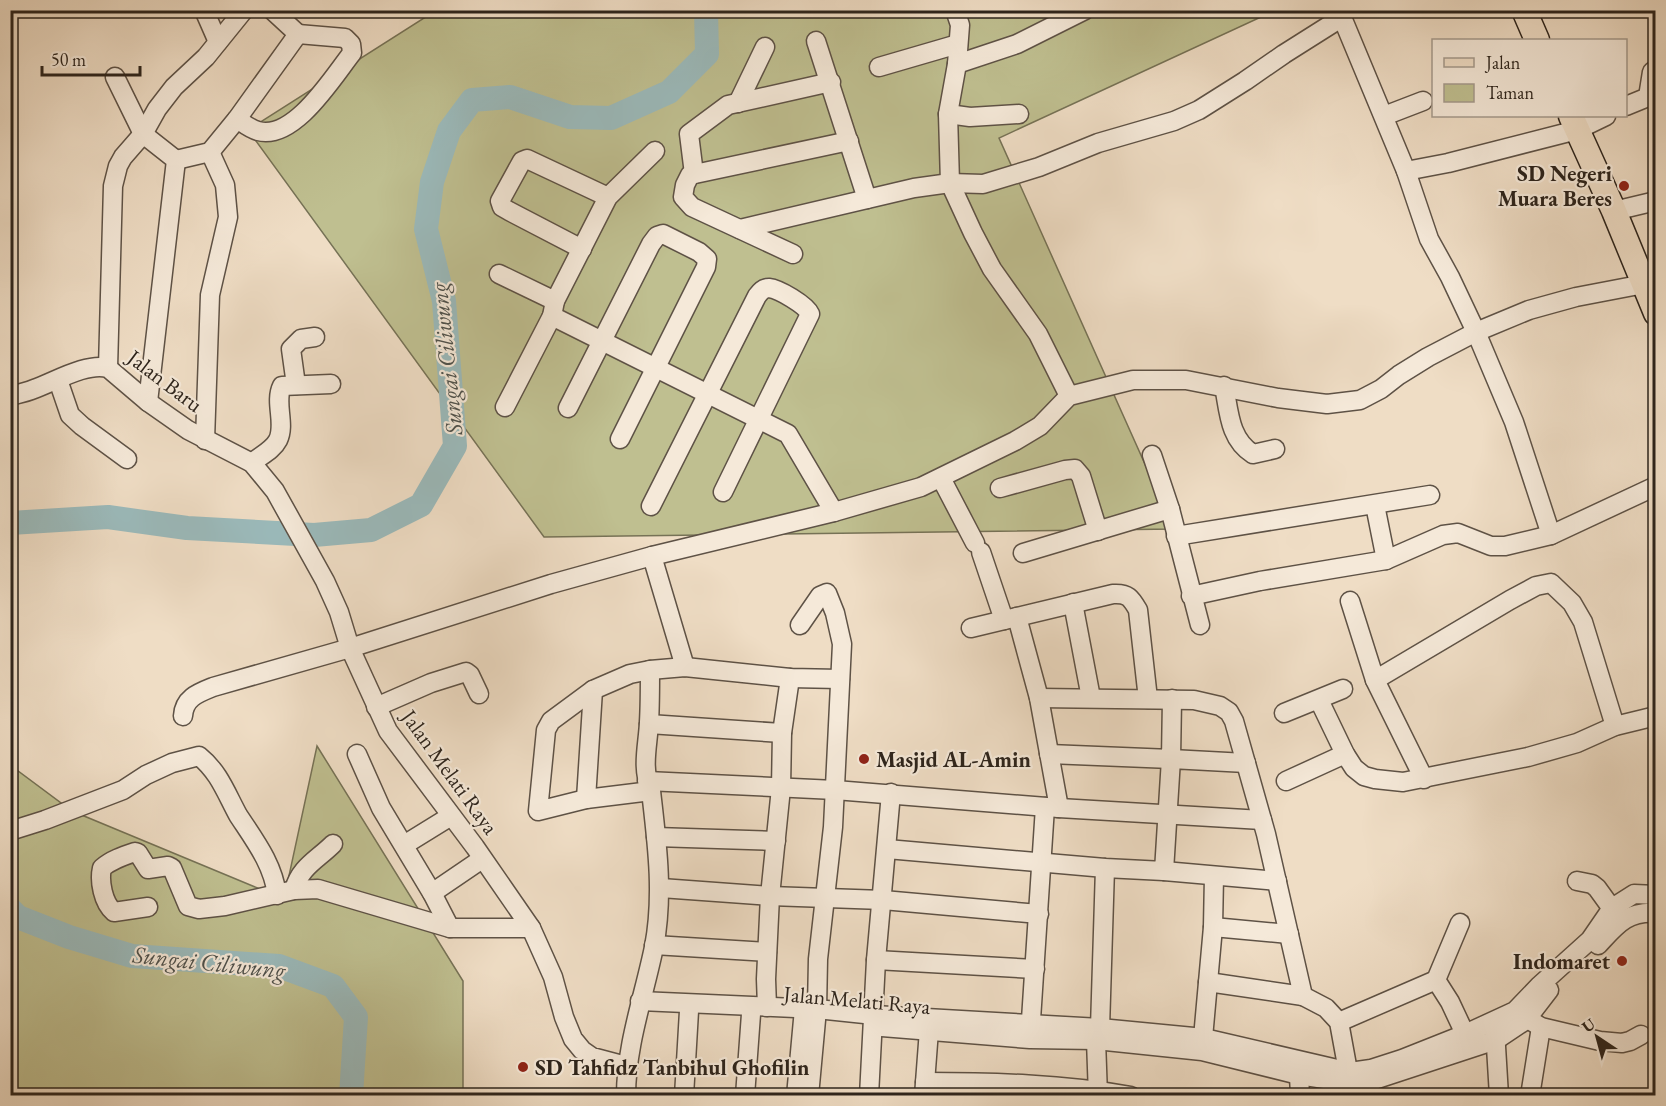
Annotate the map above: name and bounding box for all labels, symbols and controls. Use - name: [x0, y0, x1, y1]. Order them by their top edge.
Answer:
- scale bar: [42, 39, 140, 77]
- legend: [1432, 39, 1627, 117]
- text: 50 m: [51, 48, 86, 71]
- text: Jalan: [1484, 51, 1521, 74]
- text: Taman: [1486, 81, 1535, 104]
- place label: SD Negeri Muara Beres: [1498, 159, 1612, 213]
- marker: SD Negeri Muara Beres: [1617, 179, 1631, 193]
- water label: Sungai Ciliwung: [422, 280, 470, 438]
- street label: Jalan Baru: [120, 342, 209, 419]
- street label: Jalan Melati Raya: [394, 702, 505, 840]
- place label: Masjid AL-Amin: [876, 745, 1032, 774]
- marker: Masjid AL-Amin: [857, 752, 871, 766]
- water label: Sungai Ciliwung: [130, 938, 288, 986]
- place label: Indomaret: [1513, 947, 1611, 976]
- marker: Indomaret: [1615, 954, 1629, 968]
- street label: Jalan Melati Raya: [780, 979, 932, 1021]
- north arrow: [1567, 1007, 1627, 1067]
- text: U: [1577, 1013, 1600, 1037]
- place label: SD Tahfidz Tanbihul Ghofilin: [535, 1053, 810, 1082]
- marker: SD Tahfidz Tanbihul Ghofilin: [516, 1060, 530, 1074]

